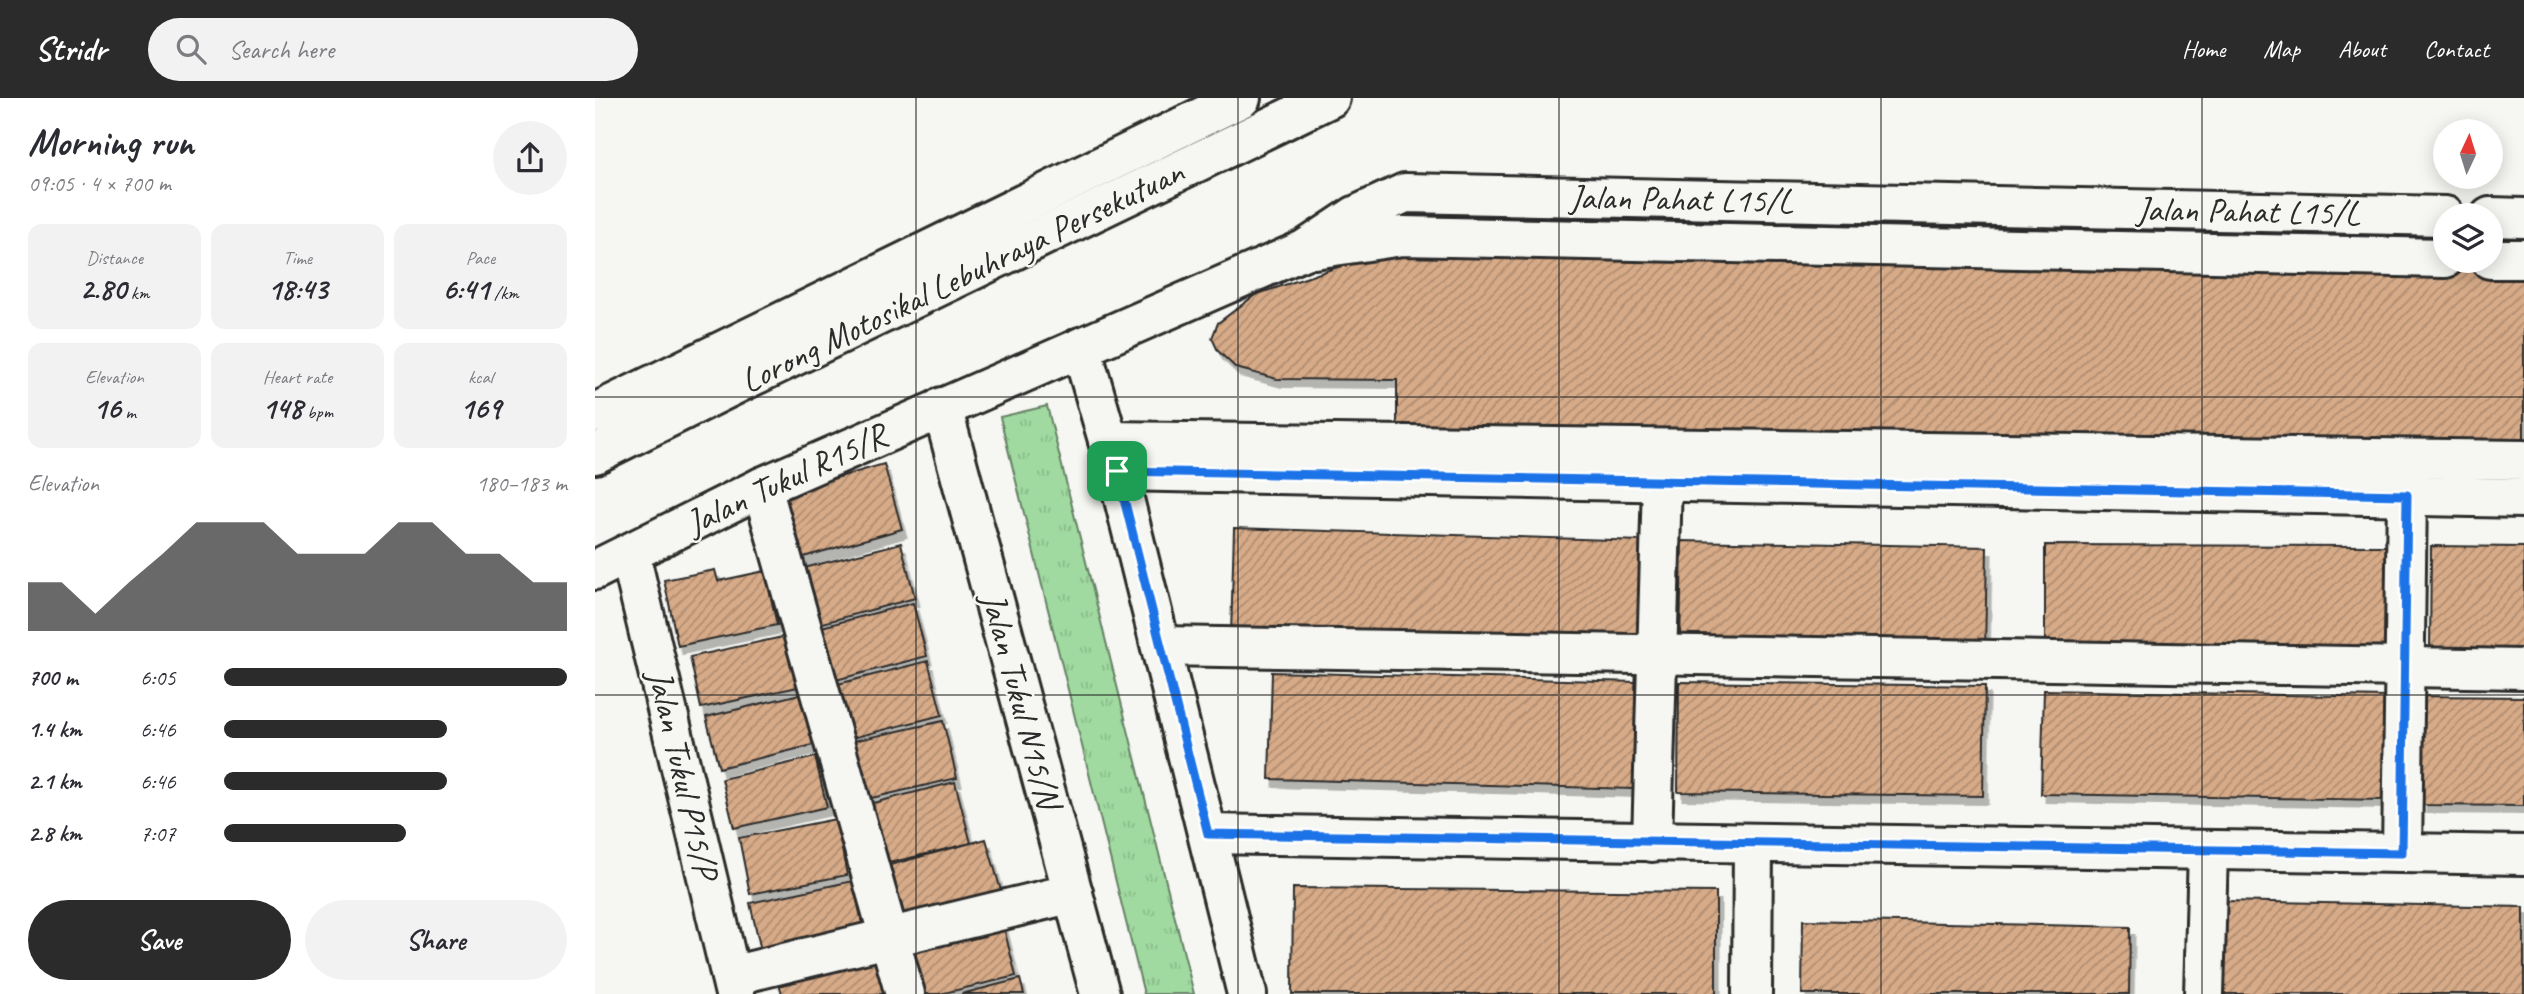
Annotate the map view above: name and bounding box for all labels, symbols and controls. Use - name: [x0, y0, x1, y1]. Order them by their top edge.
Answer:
- search box: [148, 18, 638, 81]
- text: Stridr: [35, 28, 106, 70]
- icon: search: [172, 30, 210, 68]
- text: Search here: [228, 33, 334, 66]
- text: Home: [2182, 34, 2225, 64]
- text: Map: [2263, 34, 2300, 64]
- text: About: [2338, 34, 2386, 64]
- text: Contact: [2424, 34, 2489, 64]
- text: Morning run: [28, 119, 194, 166]
- north arrow: [2433, 119, 2503, 189]
- map controls: [2433, 119, 2503, 273]
- button: share: [493, 121, 567, 195]
- street label: Lorong Motosikal Lebuhraya Persekutuan: [733, 148, 1192, 403]
- text: 09:05 · 4 × 700 m: [28, 169, 171, 198]
- street label: Jalan Pahat L15/L: [1567, 175, 1794, 223]
- street label: Jalan Pahat L15/L: [2134, 187, 2361, 235]
- button: layers: [2433, 203, 2503, 273]
- text: Distance: [86, 246, 143, 270]
- text: Time: [283, 246, 312, 270]
- text: Pace: [466, 246, 495, 270]
- text: 2.80: [80, 270, 126, 308]
- text: 18:43: [268, 270, 327, 308]
- text: 6:41: [442, 270, 489, 308]
- text: km: [126, 281, 149, 305]
- text: /km: [489, 281, 519, 305]
- text: Elevation: [85, 365, 144, 389]
- text: Heart rate: [263, 365, 332, 389]
- text: kcal: [468, 365, 493, 389]
- text: 16: [93, 389, 121, 427]
- text: 148: [262, 389, 302, 427]
- text: 169: [460, 389, 501, 427]
- text: m: [121, 400, 136, 424]
- text: bpm: [302, 400, 333, 424]
- street label: Jalan Tukul R15/R: [677, 411, 897, 546]
- pin: [1087, 441, 1147, 501]
- icon: arrive: [1098, 452, 1136, 490]
- text: Elevation: [28, 469, 99, 498]
- text: 180–183 m: [476, 469, 567, 498]
- street label: Jalan Tukul N15/N: [970, 586, 1073, 817]
- text: 700 m: [28, 663, 78, 692]
- text: 6:05: [140, 663, 176, 692]
- street label: Jalan Tukul P15/P: [637, 664, 730, 887]
- text: 1.4 km: [28, 715, 82, 744]
- text: 6:46: [140, 715, 176, 744]
- text: 2.1 km: [28, 767, 82, 796]
- text: 6:46: [140, 767, 176, 796]
- text: 2.8 km: [28, 819, 82, 848]
- text: 7:07: [140, 819, 176, 848]
- button: Save: [28, 900, 291, 980]
- button: Share: [305, 900, 567, 980]

